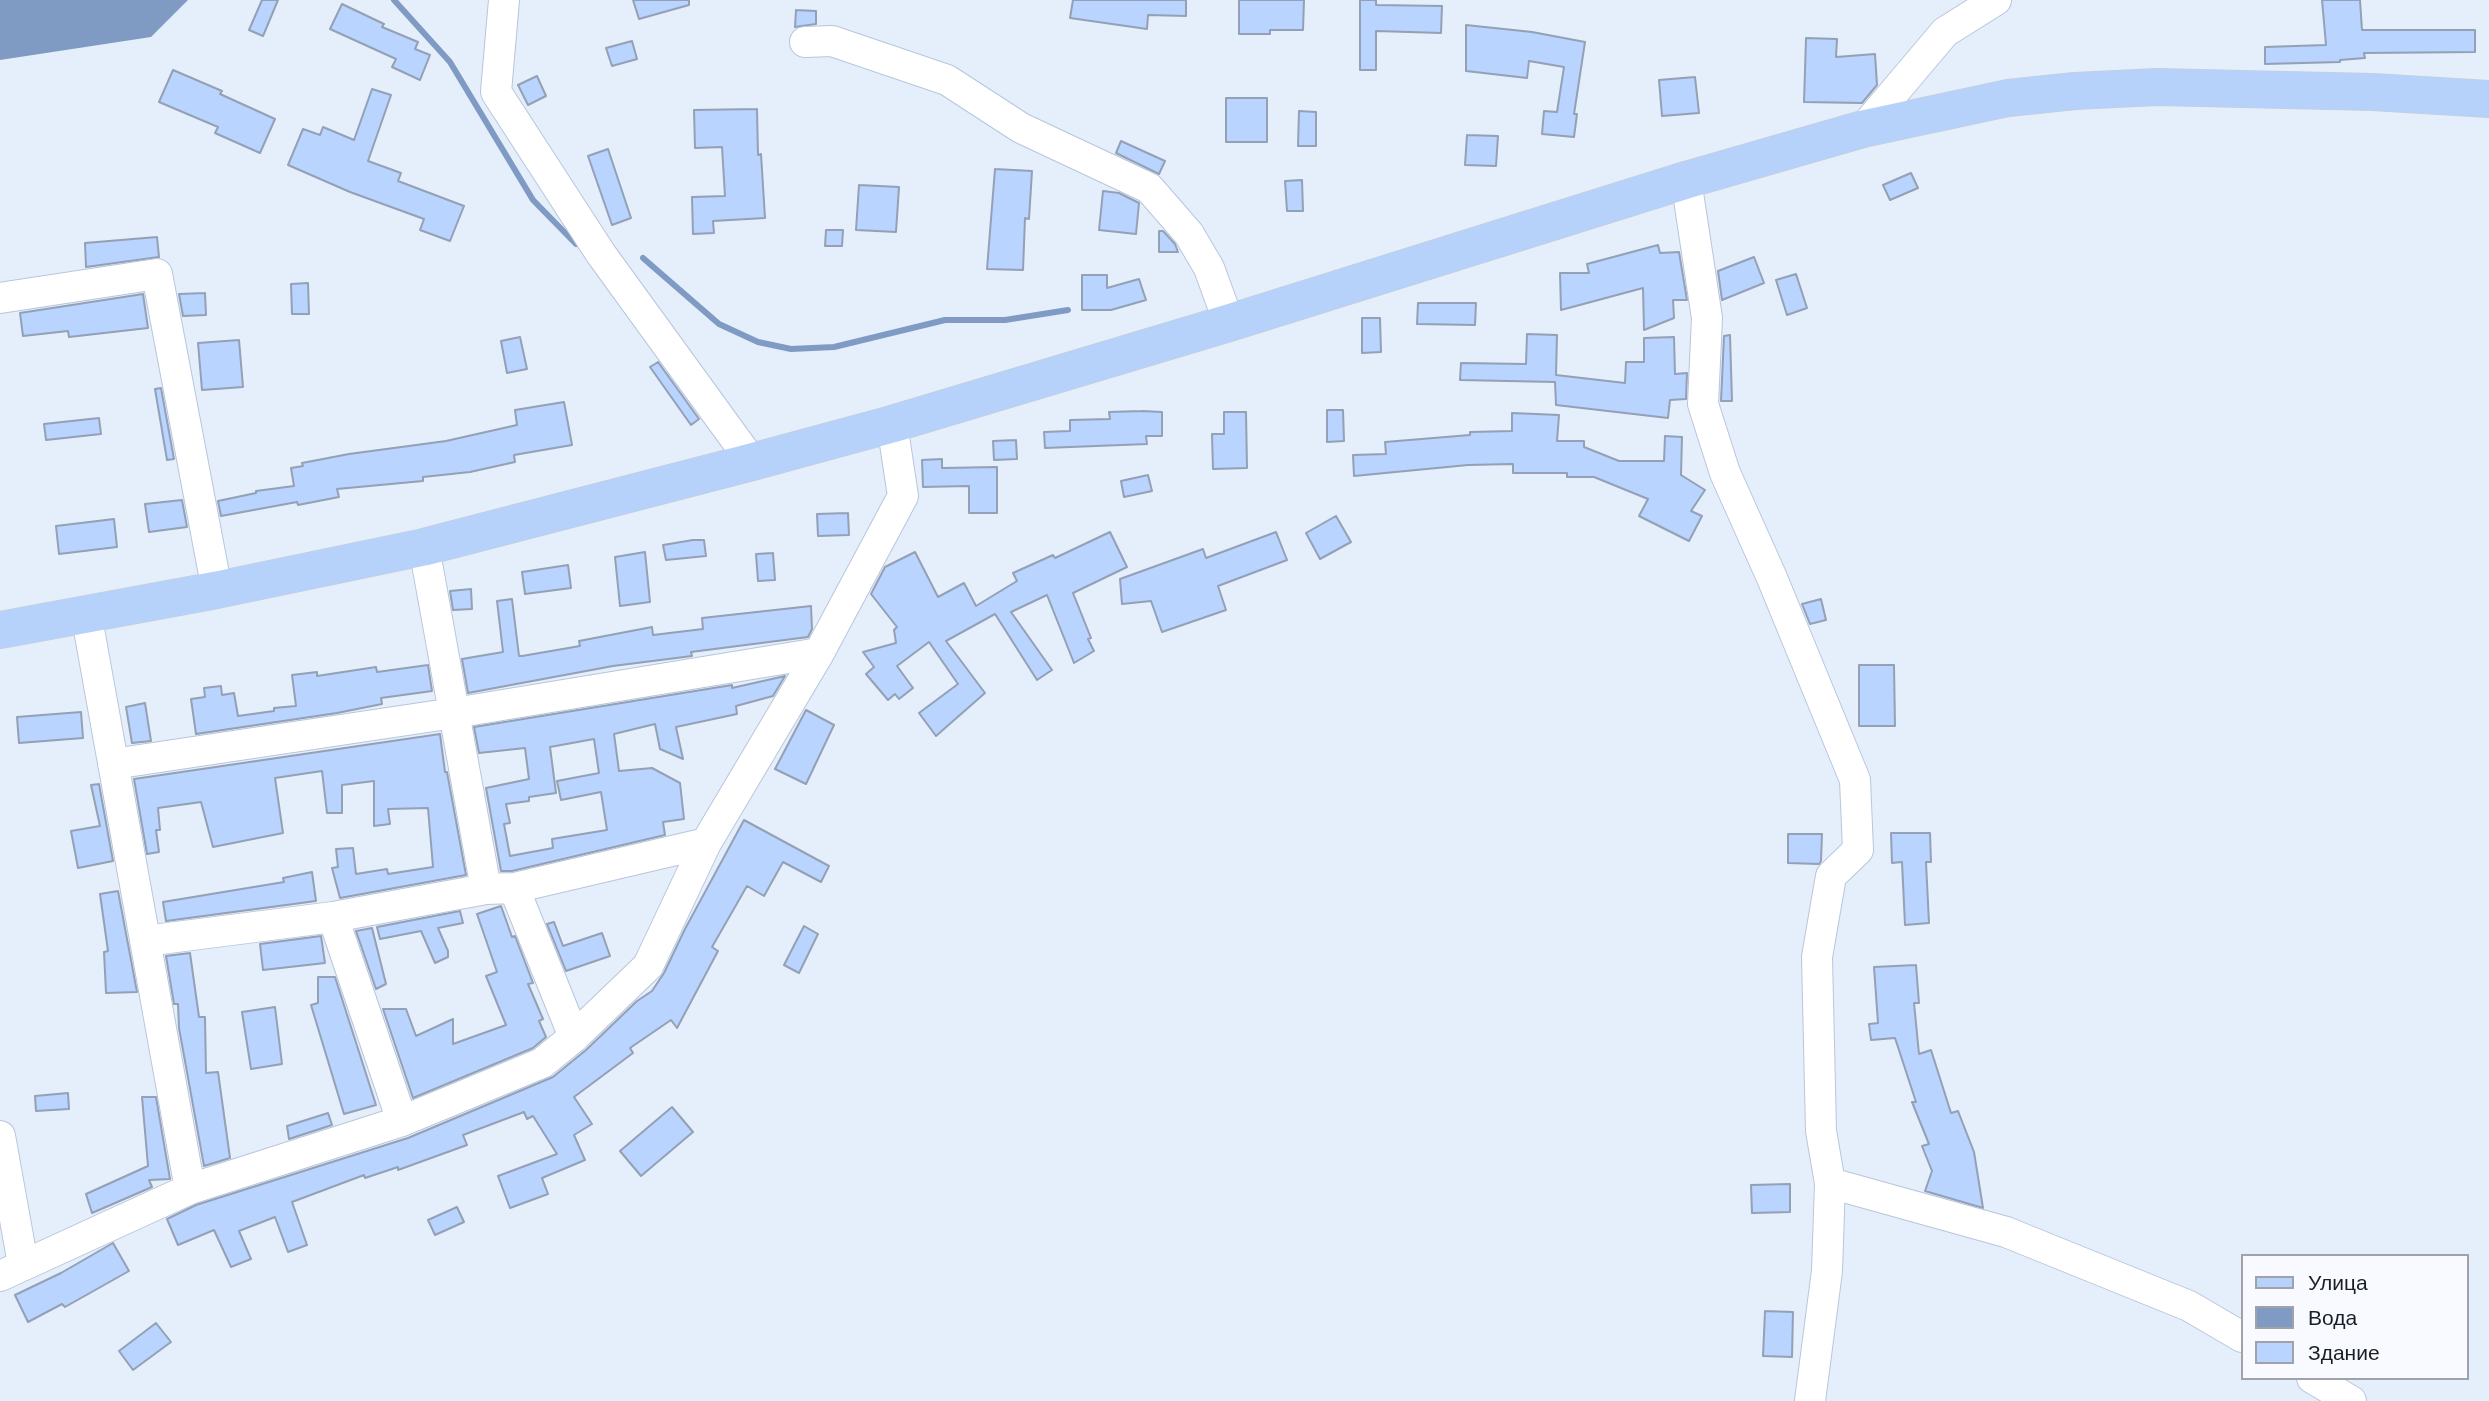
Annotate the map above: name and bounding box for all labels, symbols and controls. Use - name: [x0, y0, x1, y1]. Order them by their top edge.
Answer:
- legend: [2240, 1254, 2468, 1380]
- text: Улица: [2308, 1269, 2368, 1297]
- text: Вода: [2308, 1304, 2357, 1332]
- text: Здание: [2308, 1339, 2380, 1367]

